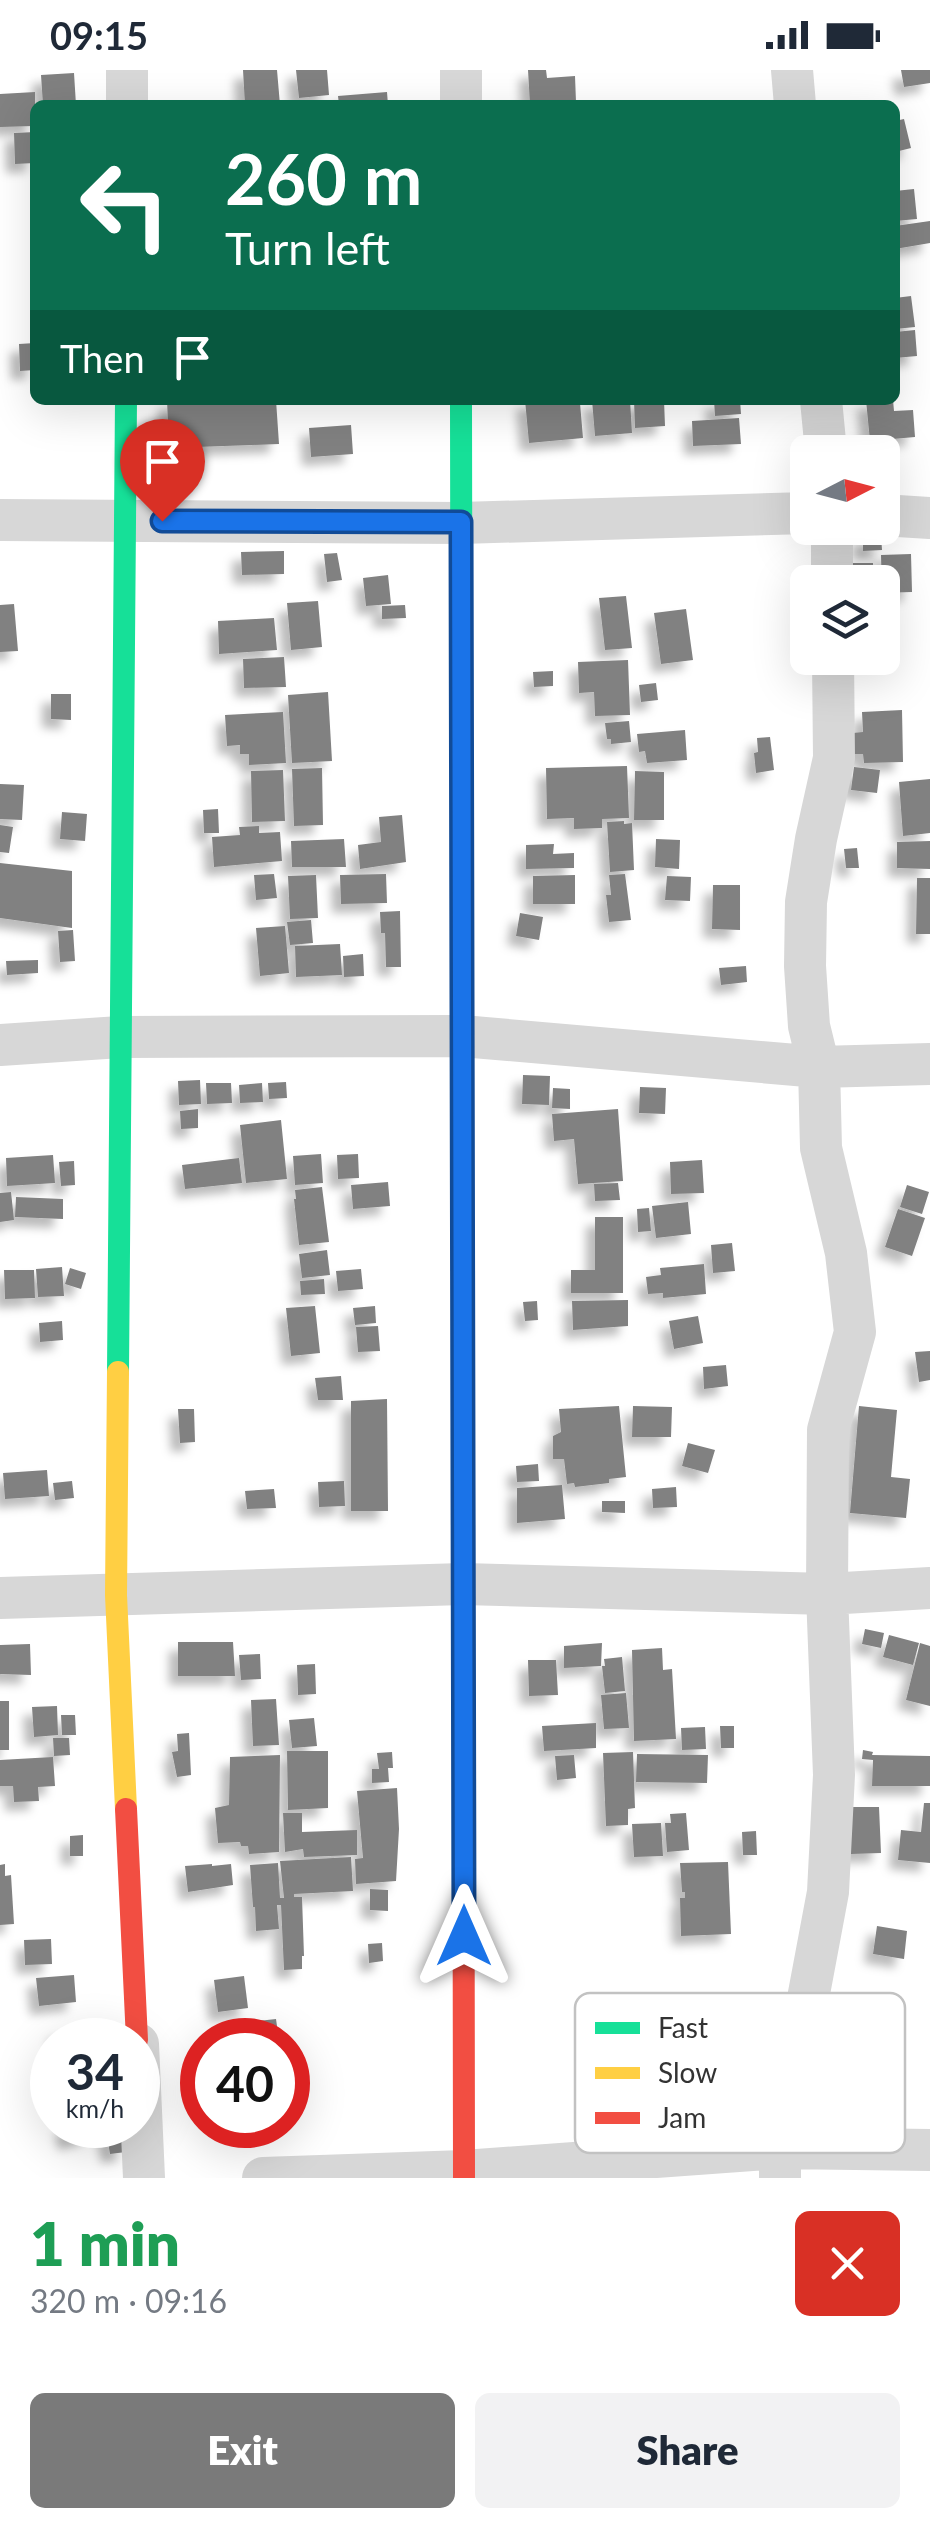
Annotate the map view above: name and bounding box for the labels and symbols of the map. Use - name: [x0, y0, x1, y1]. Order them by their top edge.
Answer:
- pin: [120, 419, 205, 522]
- north arrow: [790, 435, 900, 545]
- position arrow: [412, 1884, 516, 1988]
- legend: [575, 1993, 905, 2153]
- text: Fast: [658, 2010, 708, 2044]
- speed limit sign: 40: [180, 2018, 310, 2148]
- text: Slow: [658, 2055, 717, 2089]
- text: Jam: [658, 2100, 706, 2134]

